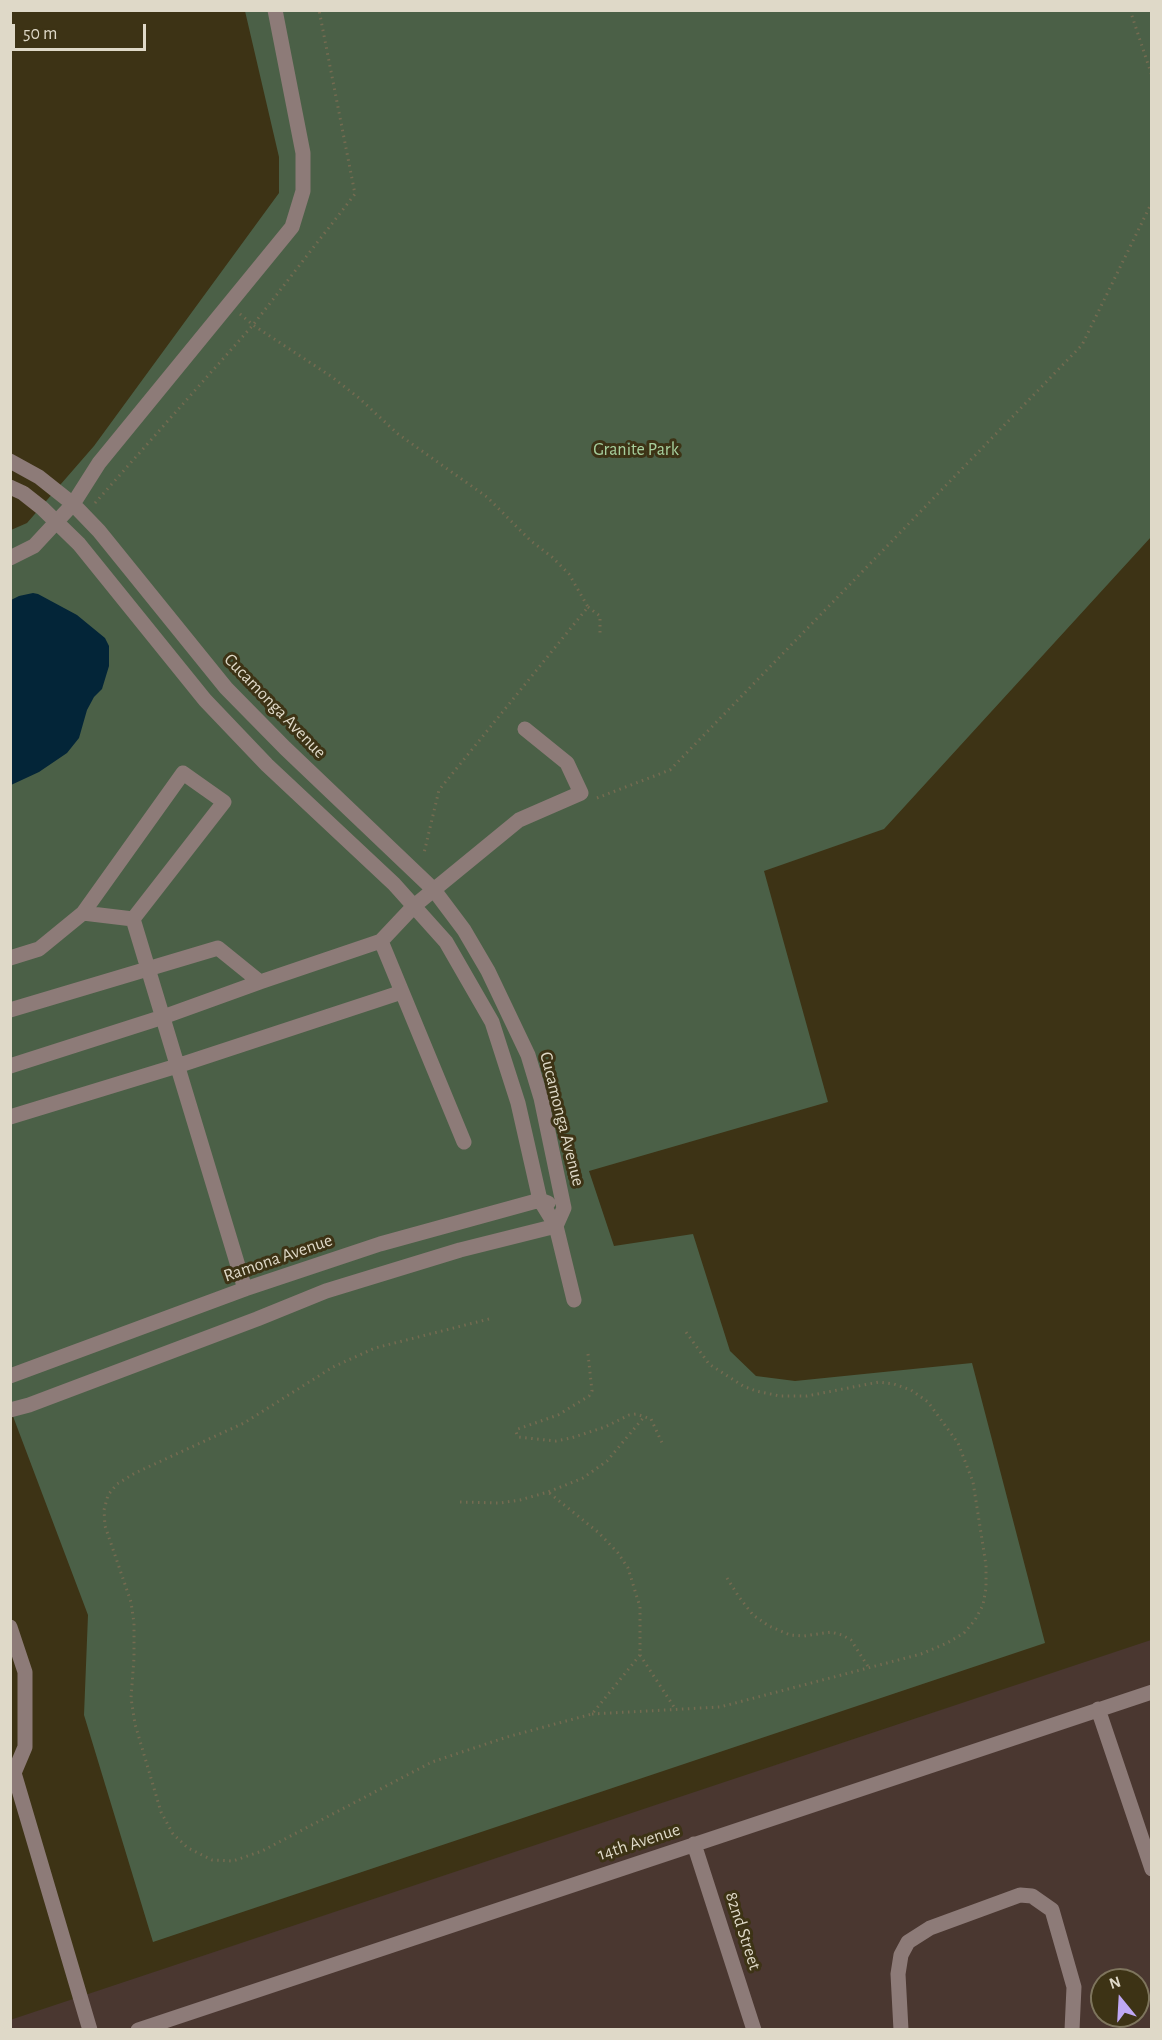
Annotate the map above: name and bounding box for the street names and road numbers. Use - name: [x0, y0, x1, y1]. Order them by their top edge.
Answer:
- street label: Cucamonga Avenue: [219, 649, 331, 763]
- street label: Cucamonga Avenue: [535, 1050, 589, 1188]
- street label: Ramona Avenue: [221, 1229, 335, 1287]
- street label: 14th Avenue: [595, 1819, 683, 1865]
- street label: 82nd Street: [720, 1889, 766, 1973]

